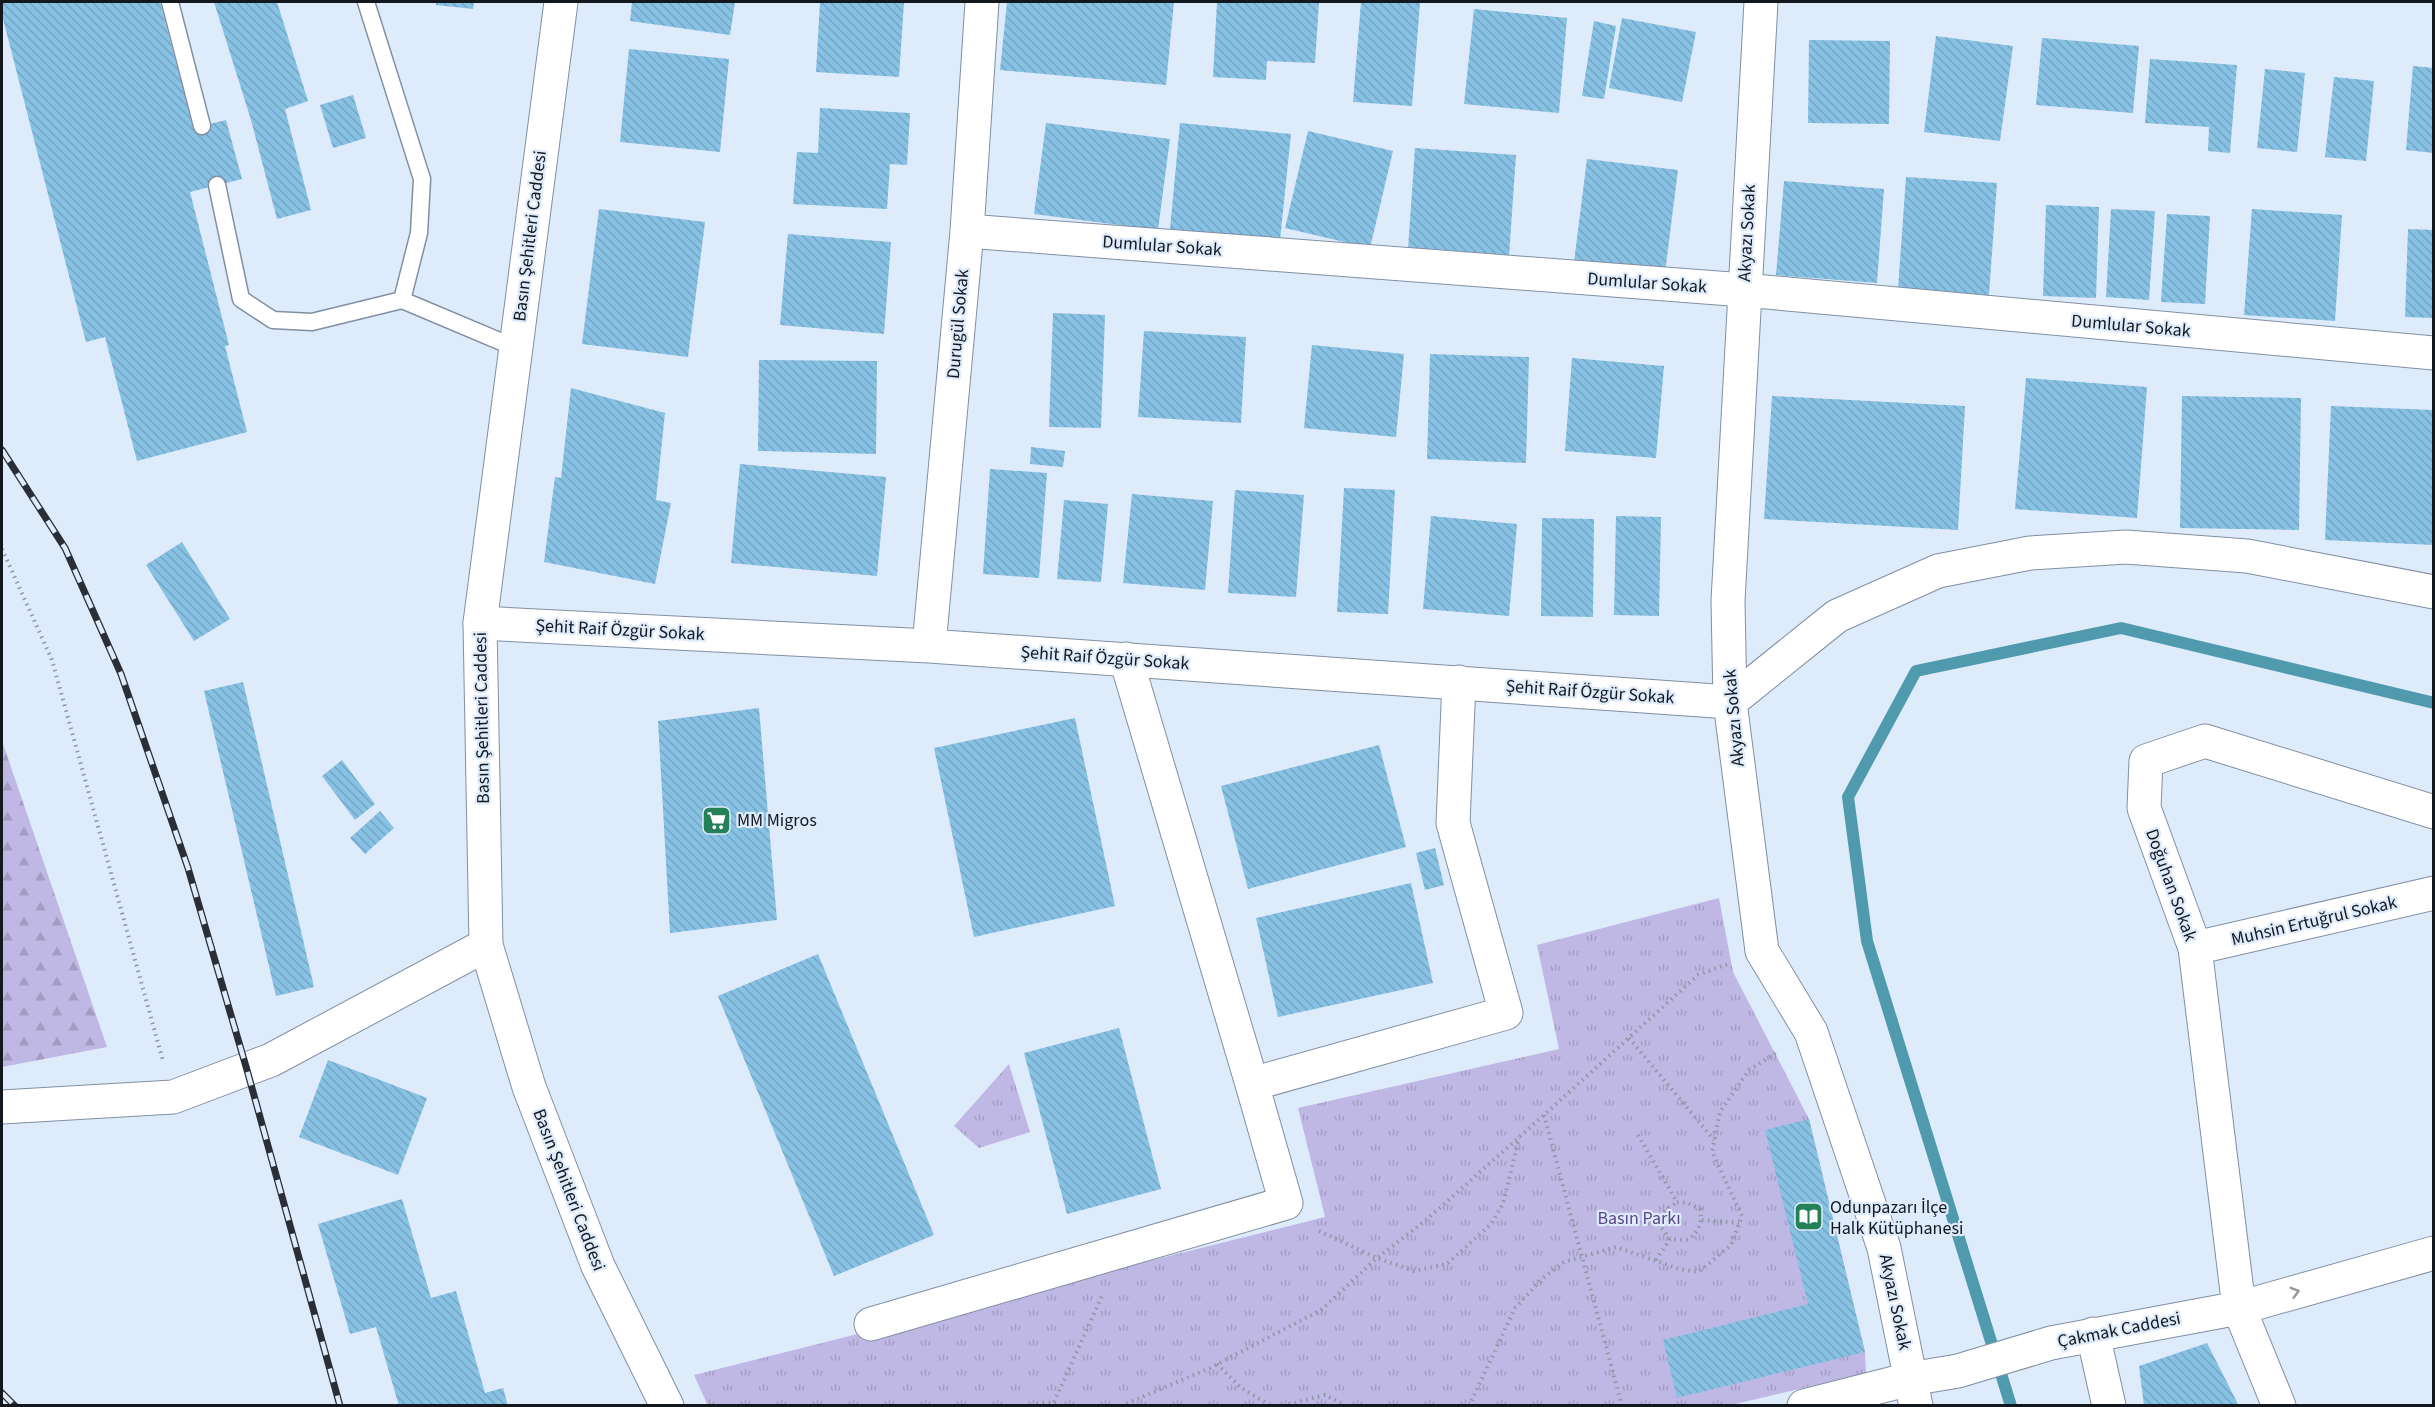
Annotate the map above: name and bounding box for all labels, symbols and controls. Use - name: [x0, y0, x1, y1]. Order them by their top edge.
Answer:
- street label: Basın Şehitleri Caddesi: [507, 149, 553, 323]
- street label: Akyazı Sokak: [1732, 184, 1762, 282]
- street label: Dumlular Sokak: [1101, 229, 1223, 263]
- street label: Dumlular Sokak: [1586, 266, 1708, 300]
- street label: Durugül Sokak: [941, 268, 975, 380]
- street label: Dumlular Sokak: [2070, 308, 2192, 344]
- street label: Şehit Raif Özgür Sokak: [535, 613, 705, 647]
- street label: Basın Şehitleri Caddesi: [468, 632, 496, 804]
- street label: Şehit Raif Özgür Sokak: [1020, 640, 1190, 676]
- street label: Akyazı Sokak: [1717, 668, 1751, 768]
- street label: Şehit Raif Özgür Sokak: [1505, 674, 1675, 710]
- supermarket icon: MM Migros: [700, 804, 732, 836]
- place label: MM Migros: [737, 808, 817, 833]
- street label: Doğuhan Sokak: [2139, 825, 2203, 945]
- street label: Muhsin Ertuğrul Sokak: [2229, 890, 2399, 952]
- street label: Basın Şehitleri Caddesi: [527, 1105, 611, 1275]
- place label: Odunpazarı İlçe Halk Kütüphanesi: [1830, 1195, 1963, 1241]
- library icon: Odunpazarı İlçe Halk Kütüphanesi: [1793, 1201, 1825, 1233]
- park label: Basın Parkı: [1597, 1206, 1681, 1231]
- street label: Akyazı Sokak: [1873, 1252, 1917, 1352]
- one-way arrow: [2289, 1287, 2300, 1299]
- street label: Çakmak Caddesi: [2055, 1306, 2183, 1354]

